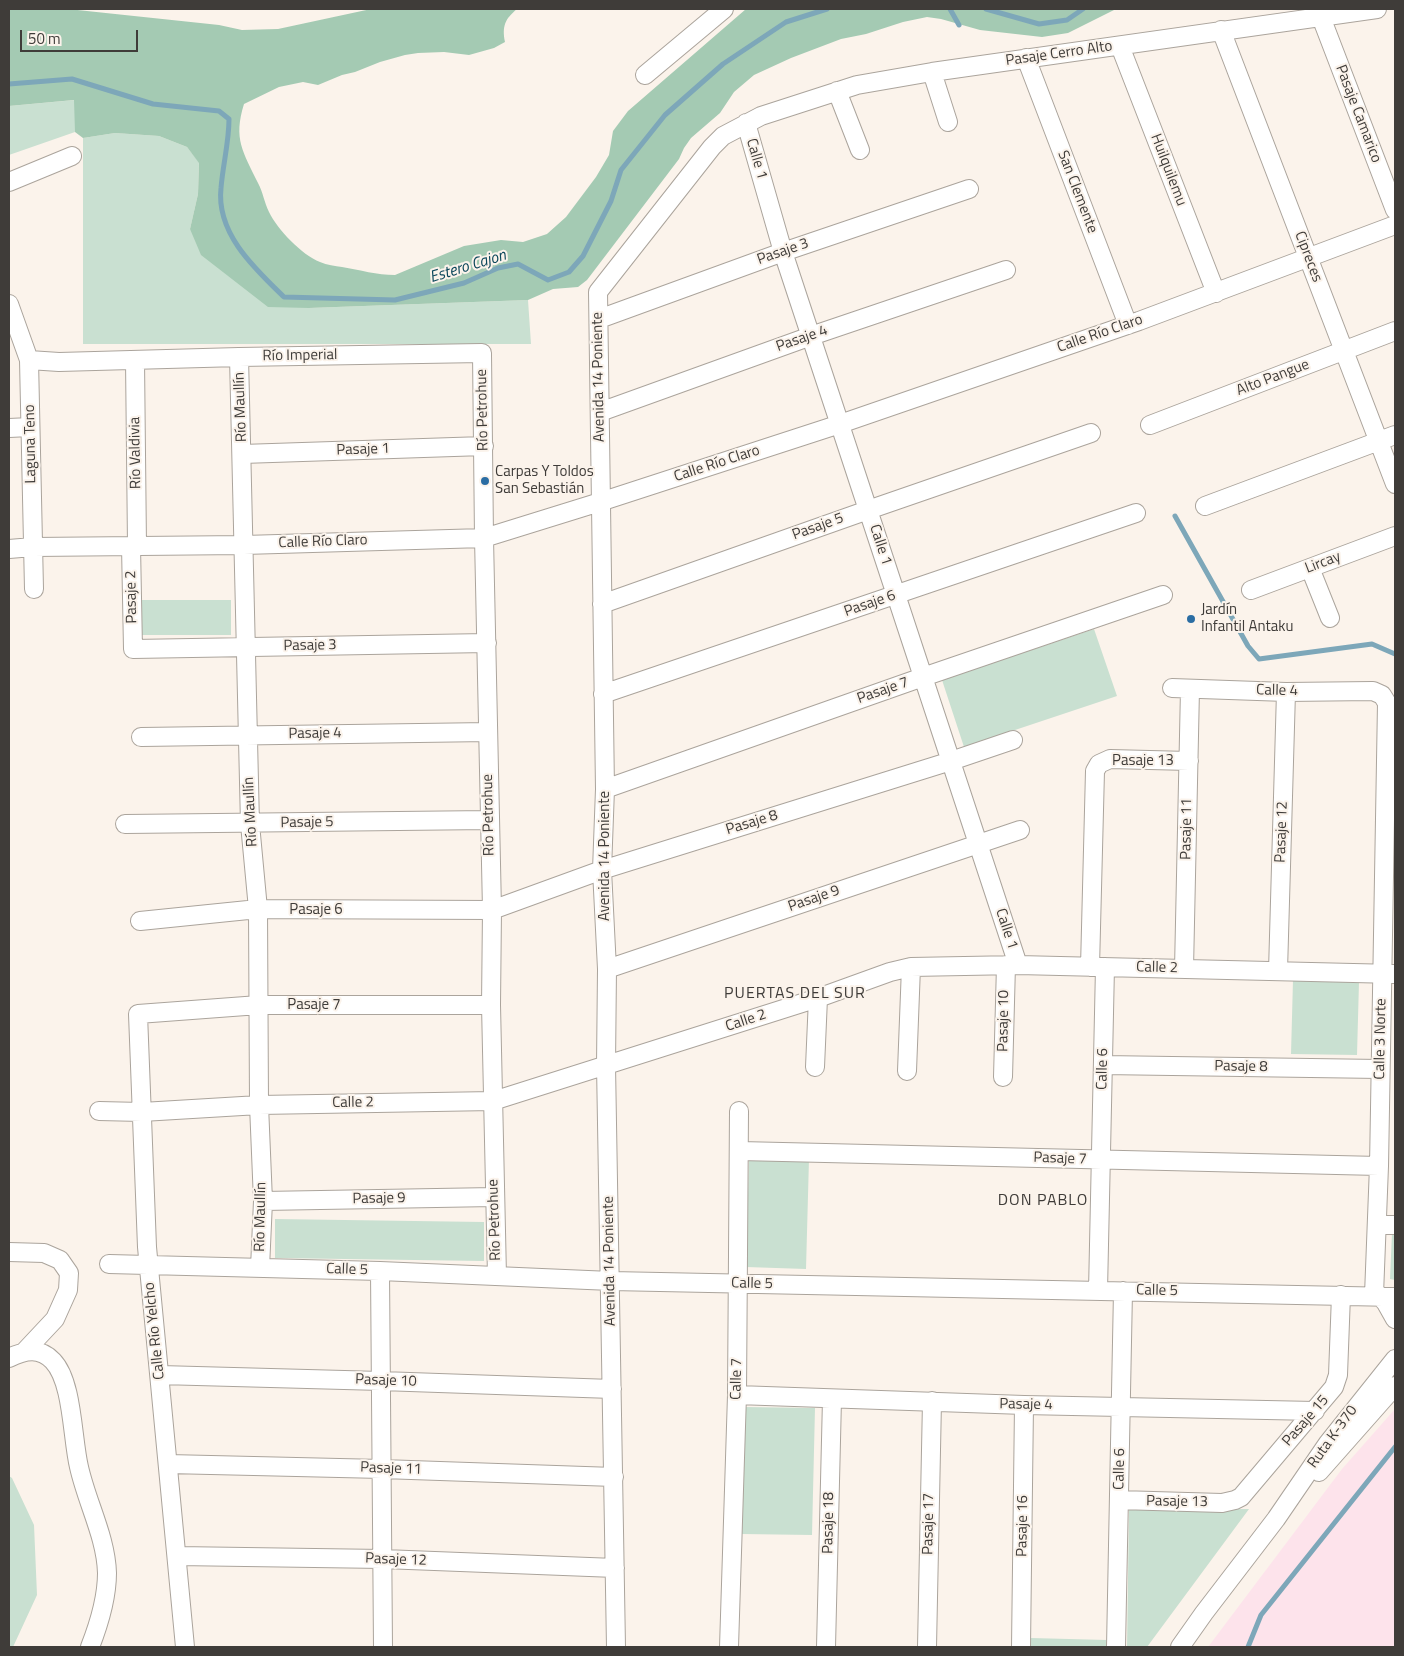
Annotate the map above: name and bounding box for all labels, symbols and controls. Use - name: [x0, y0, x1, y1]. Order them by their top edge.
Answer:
- scale bar: [22, 20, 140, 52]
- text: 50 m: [28, 27, 61, 50]
- street label: Pasaje Cerro Alto: [1004, 38, 1114, 70]
- street label: Pasaje Camarico: [1331, 62, 1385, 166]
- street label: Huilquilemu: [1146, 132, 1190, 208]
- street label: Calle 1: [742, 136, 770, 182]
- street label: San Clemente: [1053, 148, 1101, 236]
- street label: Cipreces: [1290, 229, 1326, 285]
- street label: Pasaje 3: [755, 235, 811, 269]
- water label: Estero Cajon: [428, 246, 508, 288]
- street label: Calle Río Claro: [1055, 311, 1145, 357]
- street label: Avenida 14 Poniente: [589, 312, 609, 442]
- street label: Pasaje 4: [774, 322, 830, 356]
- street label: Río Imperial: [262, 346, 338, 366]
- street label: Alto Pangue: [1234, 356, 1312, 400]
- street label: Río Petrohue: [473, 369, 493, 451]
- street label: Río Maullín: [231, 372, 251, 442]
- street label: Laguna Teno: [21, 404, 41, 484]
- street label: Río Valdivia: [126, 417, 146, 489]
- street label: Pasaje 1: [336, 440, 390, 460]
- street label: Calle Río Claro: [672, 442, 762, 486]
- place label: Carpas Y Toldos San Sebastián: [495, 463, 594, 498]
- marker: Carpas Y Toldos San Sebastián: [479, 475, 491, 487]
- street label: Pasaje 5: [790, 509, 846, 545]
- street label: Calle 1: [865, 522, 895, 568]
- street label: Calle Río Claro: [278, 531, 368, 553]
- street label: Lircay: [1303, 548, 1343, 578]
- street label: Pasaje 2: [123, 570, 141, 624]
- street label: Pasaje 6: [842, 587, 898, 621]
- place label: Jardín Infantil Antaku: [1201, 601, 1293, 636]
- marker: Jardín Infantil Antaku: [1185, 613, 1197, 625]
- street label: Pasaje 3: [283, 637, 337, 655]
- street label: Pasaje 7: [855, 674, 911, 708]
- street label: Calle 4: [1256, 682, 1298, 700]
- street label: Pasaje 4: [288, 725, 342, 743]
- street label: Pasaje 13: [1112, 752, 1174, 770]
- street label: Río Petrohue: [479, 774, 499, 856]
- street label: Río Maullín: [240, 777, 262, 847]
- street label: Avenida 14 Poniente: [596, 791, 614, 921]
- street label: Pasaje 11: [1177, 798, 1197, 860]
- street label: Pasaje 12: [1272, 801, 1292, 863]
- street label: Pasaje 8: [724, 807, 780, 839]
- street label: Pasaje 5: [280, 814, 334, 832]
- street label: Pasaje 9: [786, 882, 842, 916]
- street label: Pasaje 6: [289, 901, 343, 919]
- street label: Calle 1: [991, 906, 1021, 952]
- street label: Calle 2: [1136, 959, 1178, 977]
- district label: PUERTAS DEL SUR: [722, 984, 868, 1004]
- street label: Pasaje 10: [994, 990, 1014, 1052]
- street label: Pasaje 7: [287, 996, 341, 1014]
- street label: Calle 3 Norte: [1371, 998, 1391, 1080]
- street label: Calle 2: [723, 1006, 769, 1036]
- street label: Calle 6: [1094, 1048, 1112, 1090]
- street label: Pasaje 8: [1214, 1058, 1268, 1076]
- street label: Calle 2: [332, 1094, 374, 1112]
- street label: Pasaje 7: [1033, 1149, 1087, 1169]
- street label: Río Petrohue: [485, 1179, 505, 1261]
- street label: Río Maullín: [251, 1182, 271, 1252]
- street label: Pasaje 9: [352, 1190, 406, 1208]
- district label: DON PABLO: [997, 1191, 1089, 1211]
- street label: Avenida 14 Poniente: [600, 1196, 620, 1326]
- street label: Calle 5: [326, 1260, 368, 1280]
- street label: Calle 5: [731, 1275, 773, 1293]
- street label: Calle Río Yelcho: [141, 1281, 169, 1381]
- street label: Calle 5: [1136, 1282, 1178, 1300]
- street label: Calle 7: [728, 1358, 746, 1400]
- street label: Pasaje 10: [355, 1371, 417, 1391]
- street label: Pasaje 15: [1279, 1392, 1333, 1450]
- street label: Pasaje 4: [999, 1396, 1053, 1414]
- street label: Ruta K-370: [1304, 1402, 1362, 1472]
- street label: Calle 6: [1111, 1448, 1129, 1490]
- street label: Pasaje 11: [360, 1459, 422, 1479]
- street label: Pasaje 18: [819, 1492, 839, 1554]
- street label: Pasaje 13: [1146, 1492, 1208, 1512]
- street label: Pasaje 17: [919, 1493, 939, 1555]
- street label: Pasaje 16: [1013, 1495, 1033, 1557]
- street label: Pasaje 12: [365, 1550, 427, 1570]

